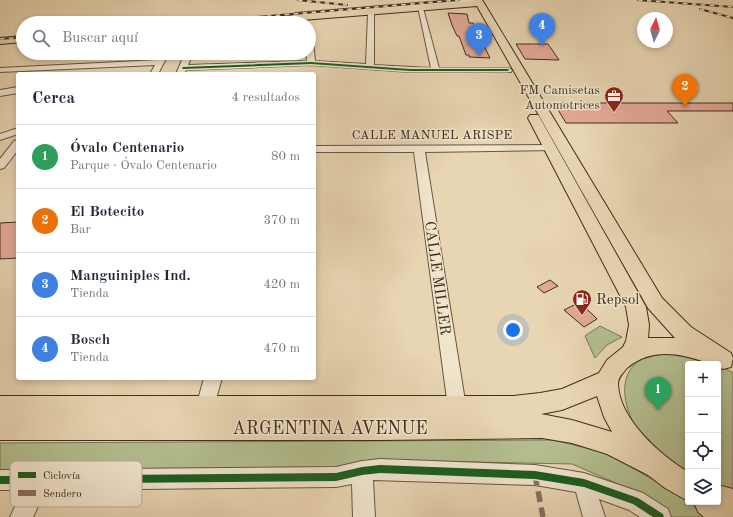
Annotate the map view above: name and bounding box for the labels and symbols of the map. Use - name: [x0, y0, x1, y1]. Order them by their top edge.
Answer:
- north arrow: [637, 12, 673, 48]
- pin: 4: [529, 13, 555, 46]
- pin: 3: [466, 23, 492, 56]
- pin: 2: [672, 74, 698, 107]
- place label: FM Camisetas Automotrices: [519, 84, 600, 112]
- office icon: FM Camisetas Automotrices: [603, 85, 625, 113]
- street label: CALLE MANUEL ARISPE: [352, 129, 512, 142]
- street label: CALLE MILLER: [421, 220, 452, 336]
- fuel station icon: Repsol: [571, 288, 593, 316]
- place label: Repsol: [596, 293, 639, 308]
- your location: [503, 320, 523, 340]
- pin: 1: [645, 377, 671, 410]
- street label: ARGENTINA AVENUE: [232, 420, 428, 438]
- legend: [10, 461, 142, 507]
- text: Ciclovía: [43, 471, 81, 482]
- text: Sendero: [43, 489, 82, 500]

